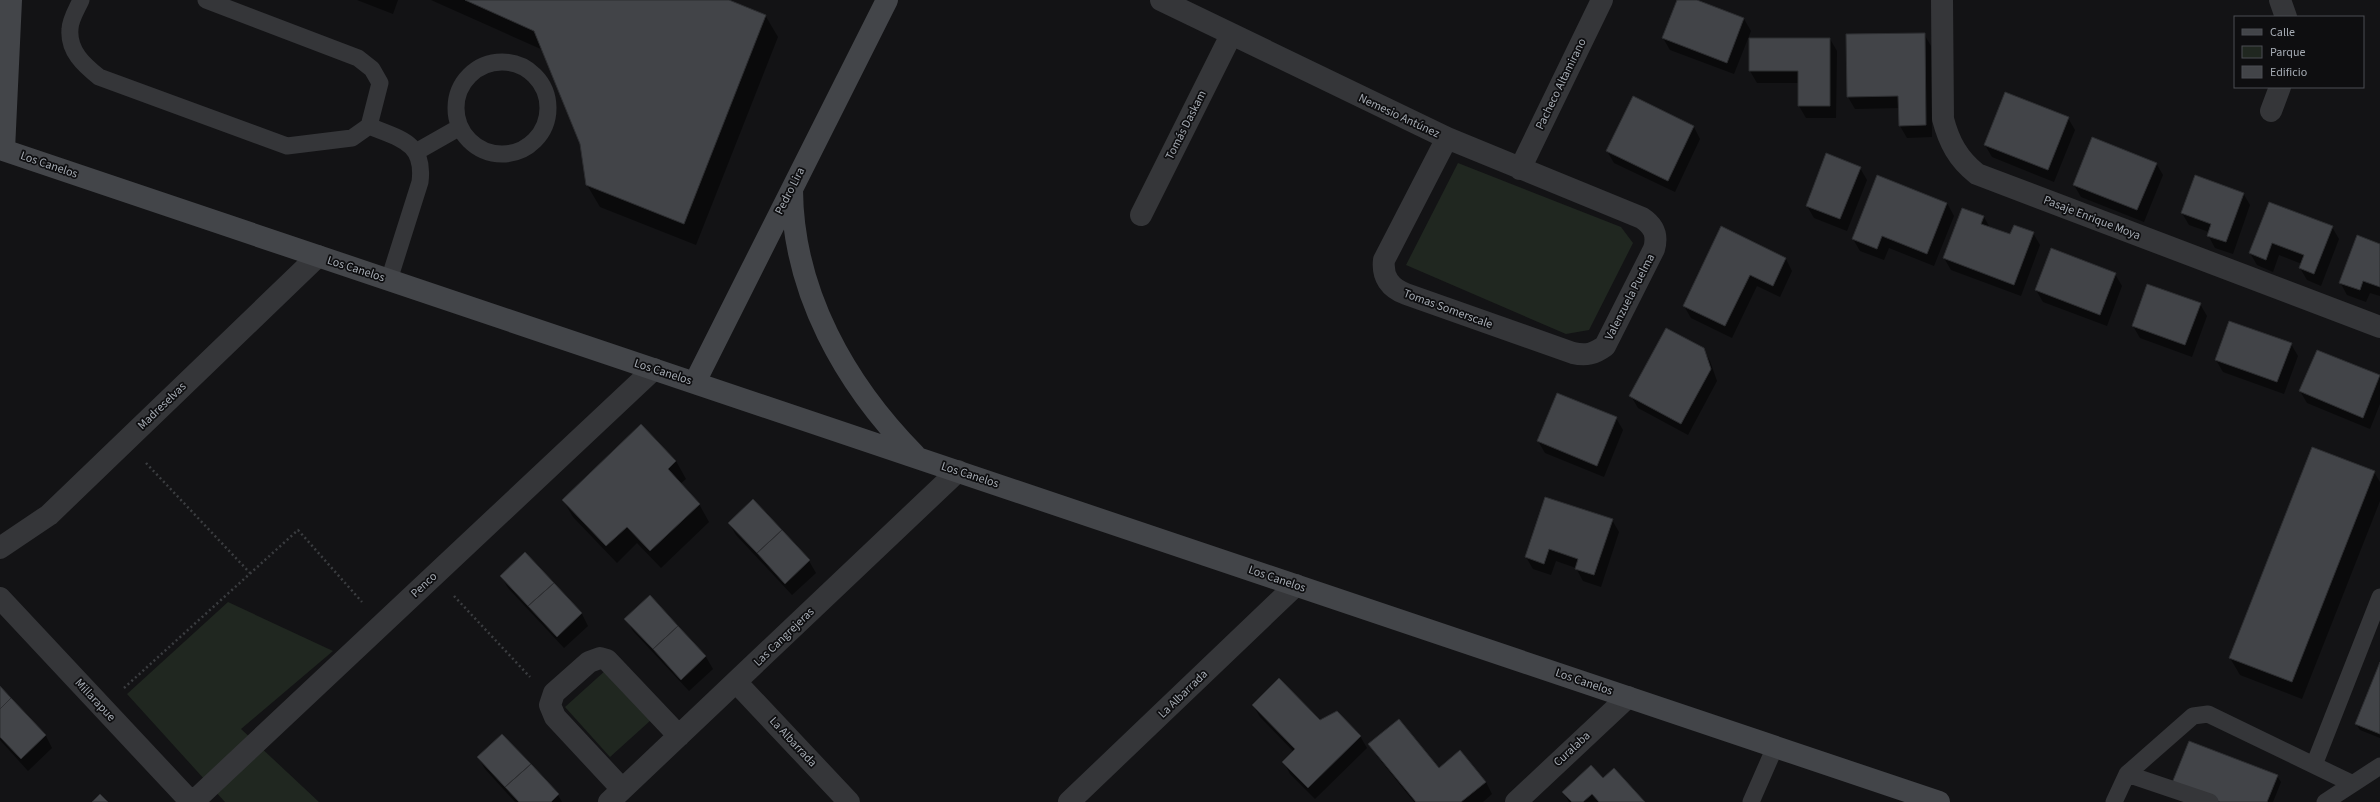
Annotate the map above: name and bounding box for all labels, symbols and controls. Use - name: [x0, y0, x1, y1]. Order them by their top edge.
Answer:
- legend: [2234, 16, 2364, 88]
- text: Calle: [2270, 24, 2295, 41]
- street label: Pacheco Altamirano: [1531, 35, 1591, 133]
- text: Parque: [2270, 44, 2306, 61]
- text: Edificio: [2270, 64, 2307, 81]
- street label: Tomás Daskam: [1161, 87, 1211, 163]
- street label: Nemesio Antúnez: [1356, 90, 1442, 142]
- street label: Los Canelos: [18, 147, 80, 183]
- street label: Pedro Lira: [771, 165, 809, 217]
- street label: Pasaje Enrique Moya: [2041, 192, 2143, 244]
- street label: Valenzuela Puelma: [1601, 251, 1659, 343]
- street label: Los Canelos: [325, 252, 387, 286]
- street label: Tomas Somerscale: [1401, 285, 1495, 333]
- street label: Los Canelos: [632, 355, 694, 389]
- street label: Madreselvas: [134, 378, 190, 434]
- street label: Los Canelos: [939, 458, 1001, 492]
- street label: Los Canelos: [1246, 561, 1308, 597]
- street label: Penco: [407, 568, 441, 602]
- street label: Las Cangrejeras: [750, 604, 818, 670]
- street label: Los Canelos: [1553, 664, 1615, 700]
- street label: La Albarrada: [1154, 666, 1212, 722]
- street label: Millarapue: [71, 675, 119, 725]
- street label: La Albarrada: [765, 713, 821, 771]
- street label: Curalaba: [1550, 727, 1594, 771]

